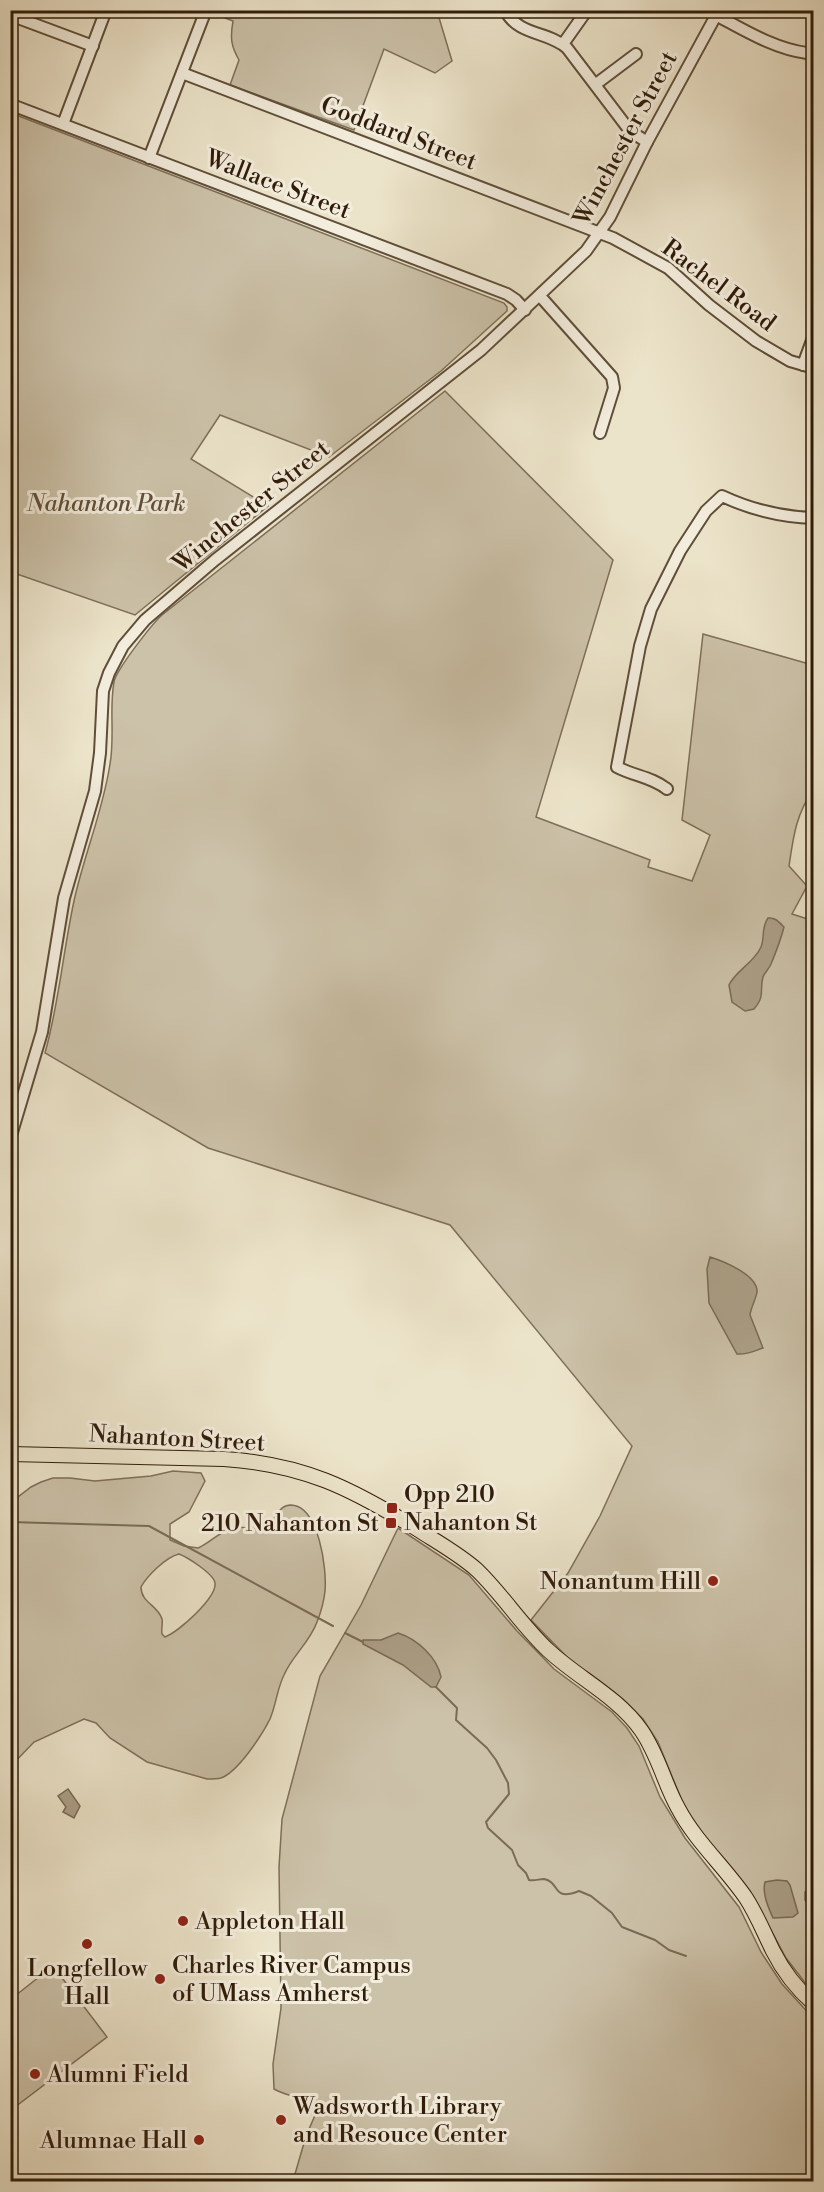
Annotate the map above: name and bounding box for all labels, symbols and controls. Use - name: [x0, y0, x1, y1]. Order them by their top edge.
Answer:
- street label: Winchester Street: [567, 46, 685, 232]
- street label: Goddard Street: [316, 90, 481, 178]
- street label: Wallace Street: [200, 143, 355, 227]
- street label: Rachel Road: [655, 233, 782, 339]
- street label: Winchester Street: [166, 434, 336, 580]
- park label: Nahanton Park: [25, 489, 186, 519]
- street label: Nahanton Street: [88, 1419, 266, 1459]
- place label: Opp 210 Nahanton St: [404, 1480, 538, 1538]
- marker: Opp 210 Nahanton St: [385, 1501, 399, 1515]
- place label: 210 Nahanton St: [201, 1509, 380, 1539]
- marker: 210 Nahanton St: [384, 1516, 398, 1530]
- place label: Nonantum Hill: [540, 1567, 701, 1597]
- marker: Nonantum Hill: [706, 1574, 720, 1588]
- place label: Appleton Hall: [194, 1907, 345, 1937]
- marker: Appleton Hall: [176, 1914, 190, 1928]
- marker: Longfellow Hall: [80, 1937, 94, 1951]
- place label: Charles River Campus of UMass Amherst: [172, 1951, 411, 2009]
- place label: Longfellow Hall: [27, 1954, 149, 2012]
- marker: Charles River Campus of UMass Amherst: [153, 1972, 167, 1986]
- place label: Alumni Field: [46, 2060, 189, 2090]
- marker: Alumni Field: [28, 2067, 42, 2081]
- place label: Wadsworth Library and Resouce Center: [292, 2092, 507, 2150]
- marker: Wadsworth Library and Resouce Center: [274, 2113, 288, 2127]
- place label: Alumnae Hall: [39, 2126, 187, 2156]
- marker: Alumnae Hall: [192, 2133, 206, 2147]

